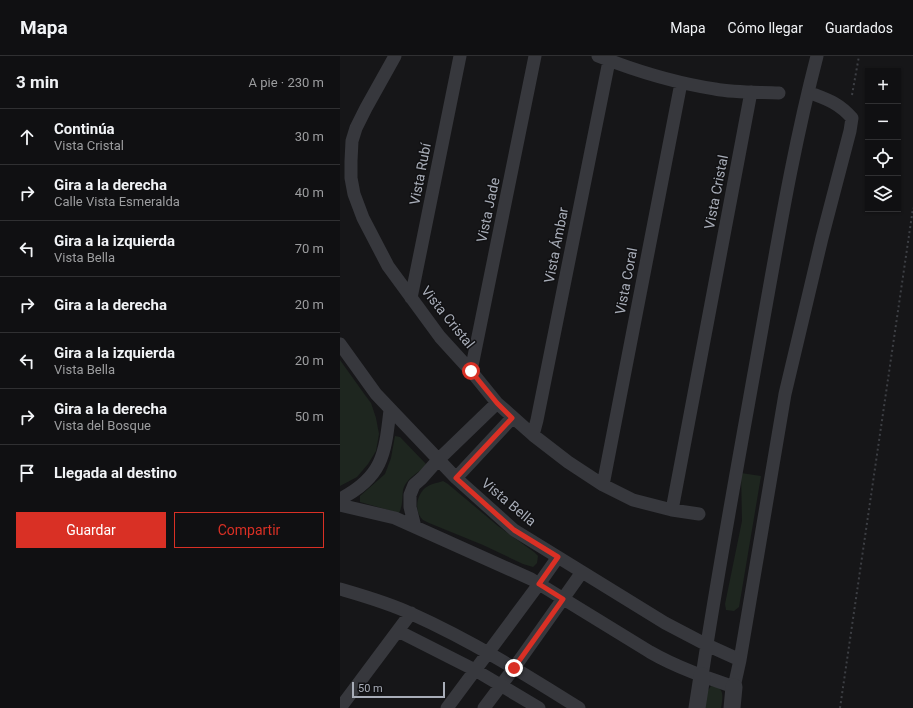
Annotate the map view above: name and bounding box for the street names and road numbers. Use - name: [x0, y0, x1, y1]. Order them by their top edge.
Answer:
- street label: Vista Rubí: [406, 141, 434, 206]
- street label: Vista Cristal: [701, 154, 731, 230]
- street label: Vista Jade: [473, 176, 503, 244]
- street label: Vista Ámbar: [540, 205, 571, 284]
- street label: Vista Coral: [612, 246, 640, 316]
- street label: Vista Cristal: [418, 283, 478, 351]
- street label: Vista Bella: [479, 475, 539, 529]

